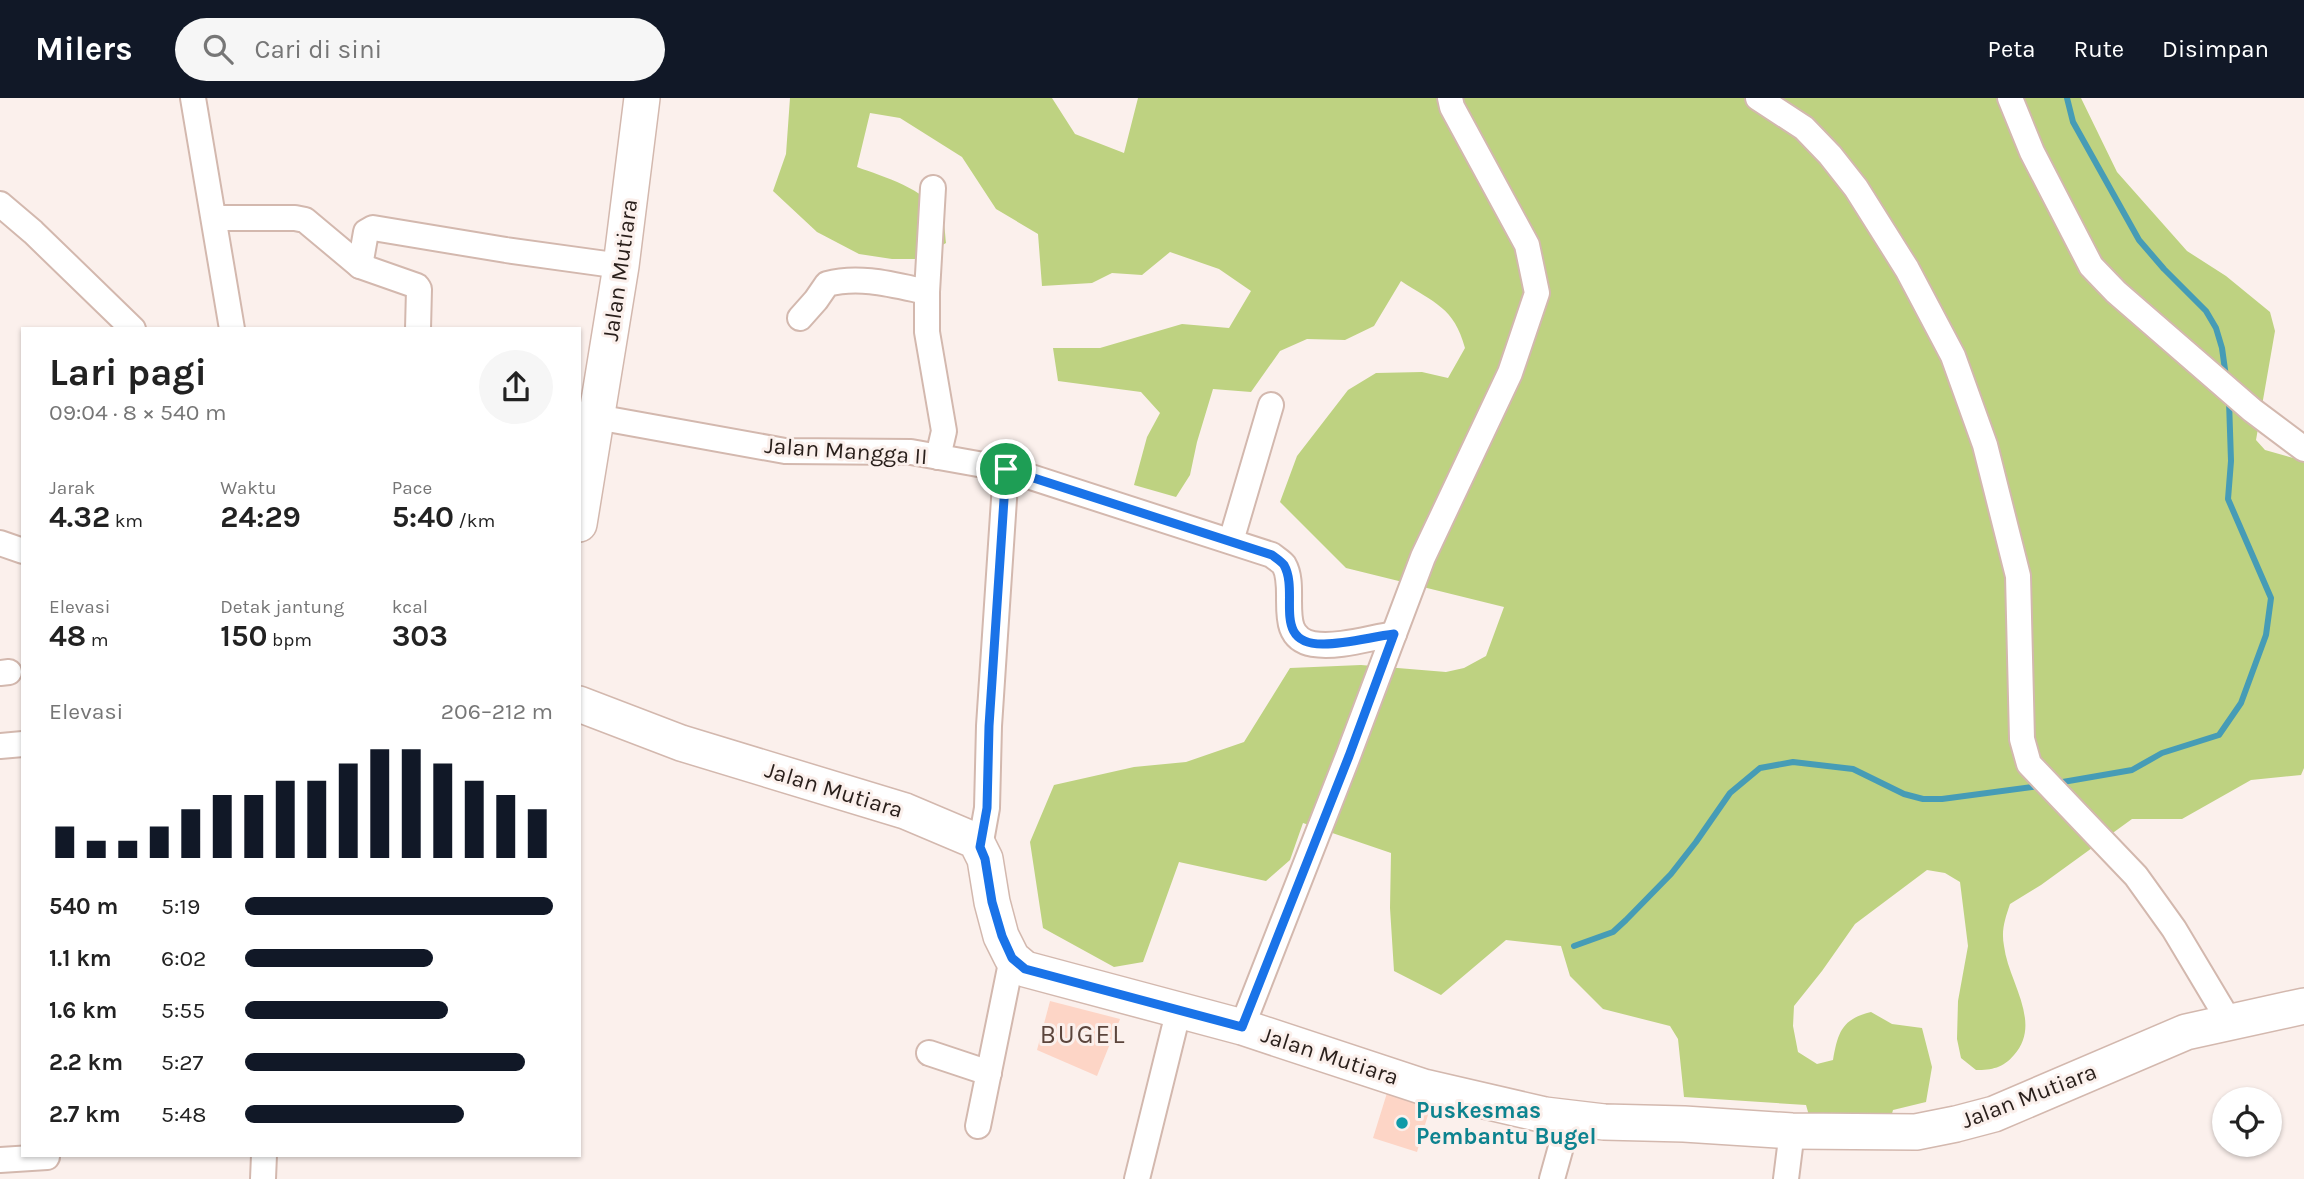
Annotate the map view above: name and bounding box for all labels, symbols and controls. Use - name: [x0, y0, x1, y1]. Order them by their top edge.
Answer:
- search box: [175, 18, 665, 81]
- text: Milers: [35, 30, 133, 68]
- icon: search: [199, 30, 237, 68]
- text: Cari di sini: [255, 34, 382, 65]
- text: Peta: [1988, 35, 2035, 63]
- text: Rute: [2073, 35, 2124, 63]
- text: Disimpan: [2162, 35, 2269, 63]
- street label: Jalan Mutiara: [597, 197, 643, 343]
- text: Lari pagi: [49, 350, 207, 395]
- button: share: [479, 350, 553, 424]
- text: 09:04 · 8 × 540 m: [49, 399, 226, 426]
- street label: Jalan Mangga II: [764, 432, 928, 470]
- pin: [976, 439, 1036, 499]
- icon: arrive: [987, 450, 1025, 488]
- text: Jarak: [49, 477, 95, 499]
- text: Waktu: [220, 477, 277, 499]
- text: Pace: [392, 477, 432, 499]
- text: 4.32: [49, 499, 110, 535]
- text: 24:29: [220, 499, 301, 535]
- text: 5:40: [392, 499, 454, 535]
- text: km: [110, 510, 143, 532]
- text: /km: [454, 510, 495, 532]
- text: Elevasi: [49, 596, 110, 618]
- text: Detak jantung: [220, 596, 344, 618]
- text: kcal: [392, 596, 428, 618]
- text: 48: [49, 618, 86, 654]
- text: 150: [220, 618, 267, 654]
- text: 303: [392, 618, 448, 654]
- text: m: [86, 629, 109, 651]
- text: bpm: [267, 629, 312, 651]
- text: Elevasi: [49, 698, 123, 725]
- text: 206–212 m: [441, 698, 553, 725]
- street label: Jalan Mutiara: [762, 756, 906, 824]
- text: 540 m: [49, 893, 118, 920]
- text: 5:19: [161, 893, 200, 920]
- text: 1.1 km: [49, 945, 112, 972]
- text: 6:02: [161, 945, 206, 972]
- text: 1.6 km: [49, 997, 117, 1024]
- text: 5:55: [161, 997, 205, 1024]
- district label: BUGEL: [1040, 1019, 1126, 1050]
- street label: Jalan Mutiara: [1258, 1021, 1402, 1091]
- text: 2.2 km: [49, 1049, 123, 1076]
- text: 5:27: [161, 1049, 203, 1076]
- street label: Jalan Mutiara: [1957, 1058, 2101, 1134]
- map controls: [2212, 1087, 2282, 1157]
- button: locate: [2212, 1087, 2282, 1157]
- place label: Puskesmas Pembantu Bugel: [1416, 1097, 1597, 1150]
- text: 2.7 km: [49, 1101, 121, 1128]
- text: 5:48: [161, 1101, 206, 1128]
- marker: Puskesmas Pembantu Bugel: [1394, 1115, 1410, 1131]

